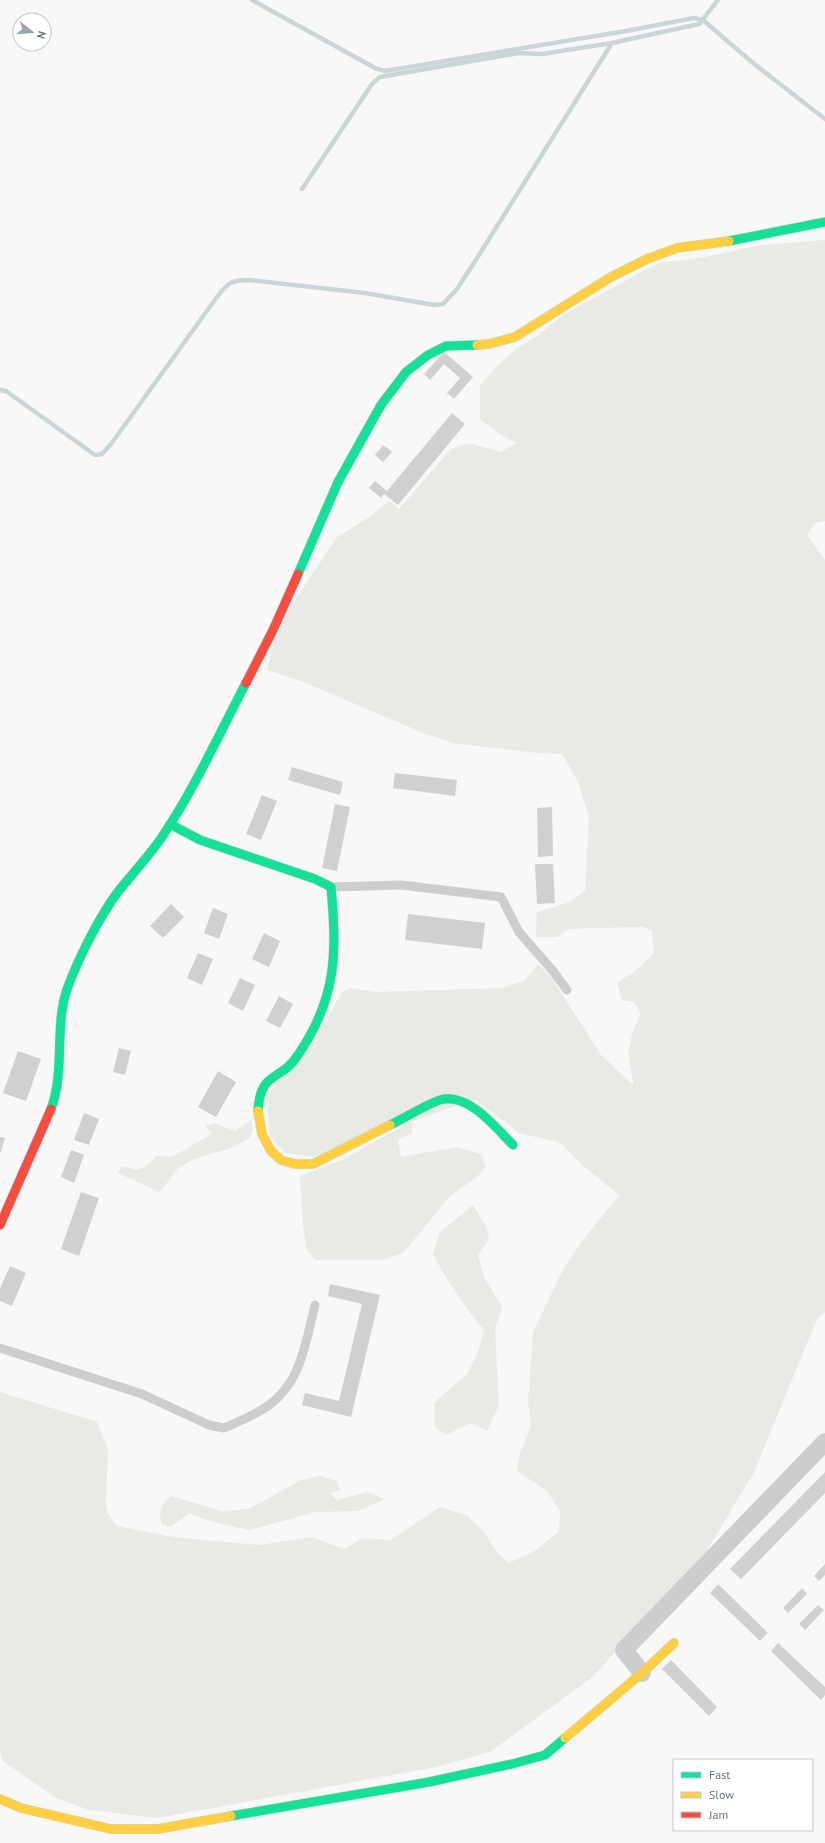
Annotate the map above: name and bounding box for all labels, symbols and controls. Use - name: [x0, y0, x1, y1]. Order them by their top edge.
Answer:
- north arrow: [12, 12, 52, 52]
- text: N: [34, 29, 49, 40]
- legend: [673, 1759, 813, 1831]
- text: Fast: [709, 1767, 730, 1782]
- text: Slow: [709, 1787, 734, 1802]
- text: Jam: [708, 1807, 728, 1822]

